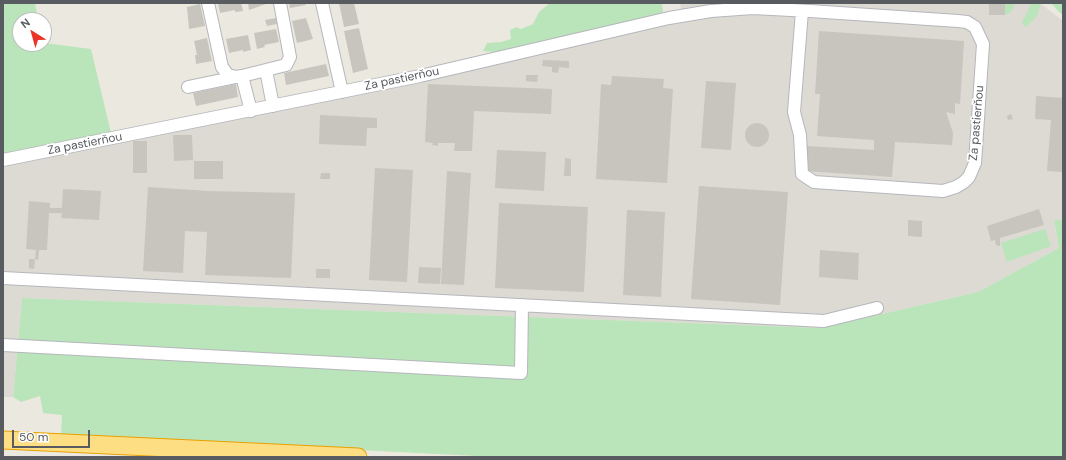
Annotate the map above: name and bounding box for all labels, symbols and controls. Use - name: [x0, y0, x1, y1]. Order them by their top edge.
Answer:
- north arrow: [12, 12, 52, 52]
- text: N: [18, 15, 33, 31]
- street label: Za pastierňou: [363, 64, 441, 94]
- street label: Za pastierňou: [967, 85, 987, 161]
- street label: Za pastierňou: [46, 130, 124, 158]
- scale bar: [14, 422, 92, 448]
- text: 50 m: [19, 429, 48, 445]

